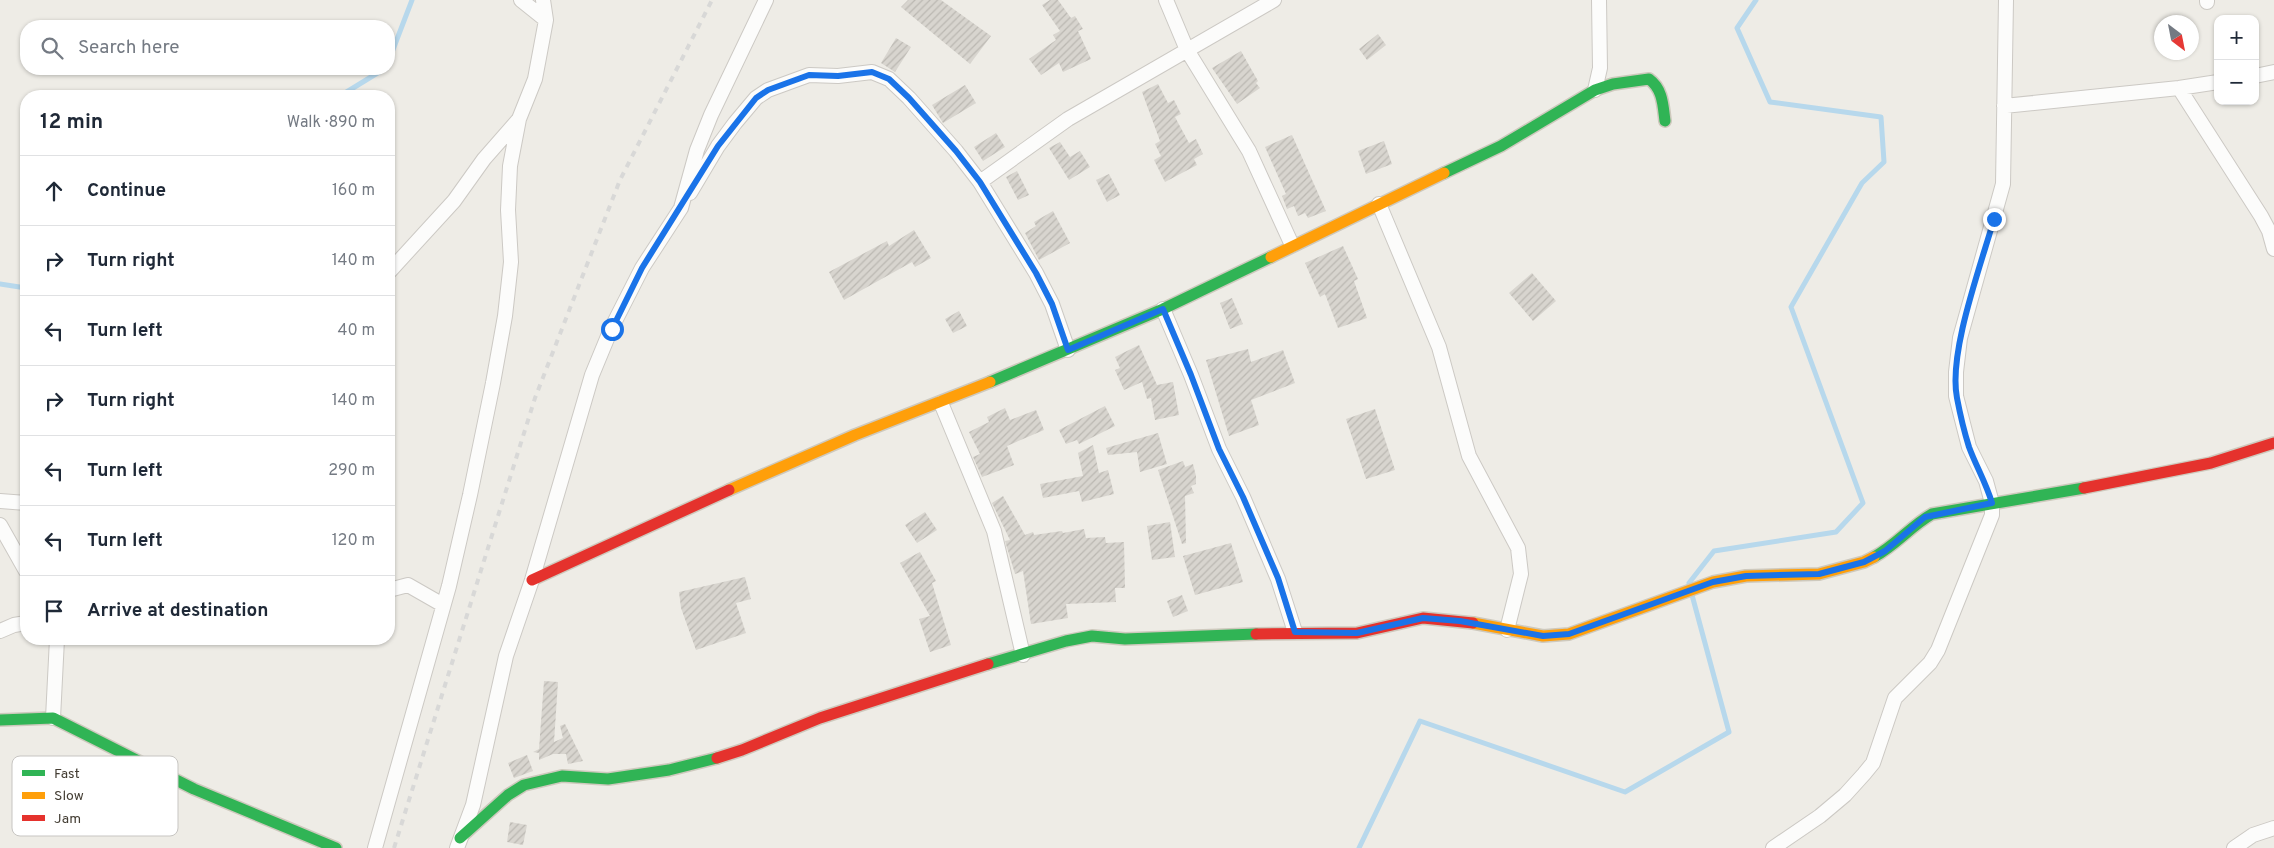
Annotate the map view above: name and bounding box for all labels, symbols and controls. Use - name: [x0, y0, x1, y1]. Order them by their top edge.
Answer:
- north arrow: [2154, 15, 2199, 60]
- map controls: [2214, 15, 2259, 105]
- button: +: [2214, 15, 2259, 60]
- search box: [20, 20, 395, 75]
- icon: search: [38, 34, 66, 62]
- text: Search here: [78, 36, 180, 60]
- button: −: [2214, 60, 2259, 105]
- text: 12 min: [40, 109, 103, 136]
- text: Walk · 890 m: [287, 113, 375, 133]
- icon: ahead: [40, 177, 68, 205]
- text: Continue: [87, 179, 166, 203]
- text: 160 m: [332, 181, 375, 201]
- route end: [1983, 208, 2006, 231]
- icon: right: [40, 247, 68, 275]
- text: Turn right: [87, 249, 175, 273]
- text: 140 m: [332, 251, 375, 271]
- icon: left: [40, 317, 68, 345]
- route start: [601, 318, 624, 341]
- text: Turn left: [87, 319, 163, 343]
- text: 40 m: [337, 321, 375, 341]
- icon: right: [40, 387, 68, 415]
- text: Turn right: [87, 389, 175, 413]
- text: 140 m: [332, 391, 375, 411]
- icon: left: [40, 457, 68, 485]
- text: Turn left: [87, 459, 163, 483]
- text: 290 m: [328, 461, 375, 481]
- icon: left: [40, 527, 68, 555]
- text: Turn left: [87, 529, 163, 553]
- text: 120 m: [332, 531, 375, 551]
- icon: arrive: [40, 597, 68, 625]
- text: Arrive at destination: [87, 599, 268, 623]
- legend: [12, 756, 178, 836]
- text: Fast: [54, 766, 80, 783]
- text: Slow: [54, 788, 84, 805]
- text: Jam: [54, 811, 81, 828]

